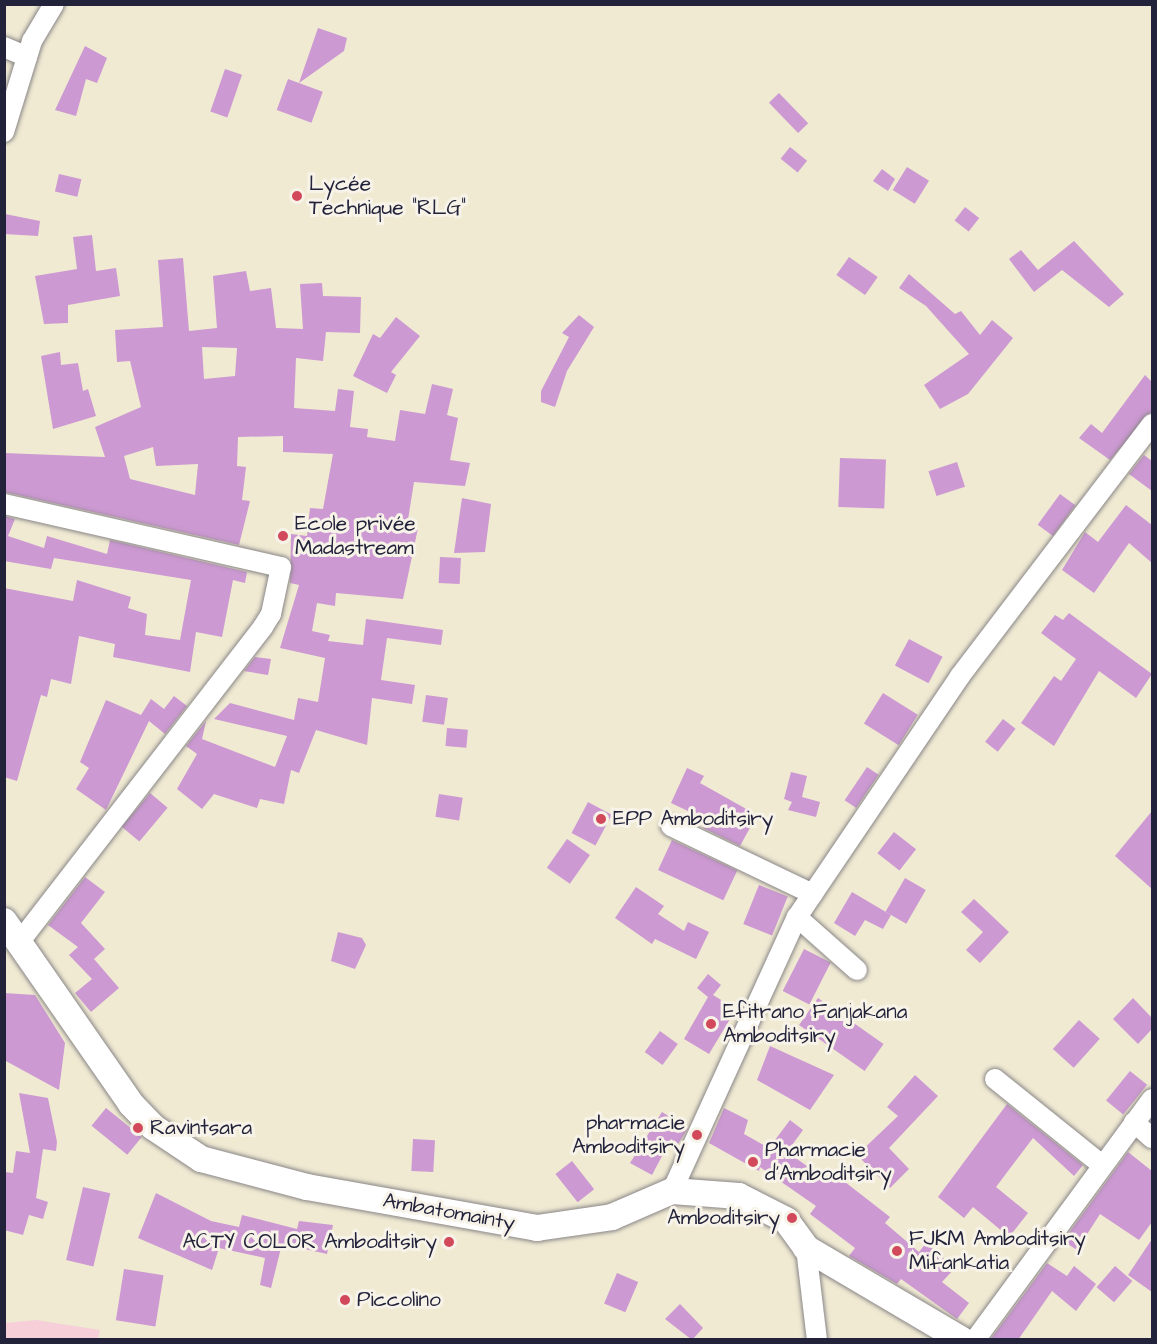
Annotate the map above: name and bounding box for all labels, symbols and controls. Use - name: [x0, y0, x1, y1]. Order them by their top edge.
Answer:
- place label: Lycée Technique "RLG": [309, 171, 466, 221]
- marker: Lycée Technique "RLG": [290, 189, 304, 203]
- place label: Ecole privée Madastream: [295, 511, 416, 561]
- marker: Ecole privée Madastream: [276, 529, 290, 543]
- place label: EPP Amboditsiry: [613, 806, 773, 832]
- marker: EPP Amboditsiry: [594, 812, 608, 826]
- place label: Efitrano Fanjakana Amboditsiry: [723, 999, 907, 1049]
- marker: Efitrano Fanjakana Amboditsiry: [704, 1017, 718, 1031]
- place label: pharmacie Amboditsiry: [572, 1110, 685, 1160]
- place label: Ravintsara: [150, 1115, 252, 1141]
- marker: Ravintsara: [131, 1121, 145, 1135]
- marker: pharmacie Amboditsiry: [690, 1128, 704, 1142]
- place label: Pharmacie d'Amboditsiry: [765, 1137, 892, 1187]
- marker: Pharmacie d'Amboditsiry: [746, 1155, 760, 1169]
- street label: Ambatomainty: [381, 1188, 517, 1236]
- place label: Amboditsiry: [667, 1205, 780, 1231]
- marker: Amboditsiry: [785, 1211, 799, 1225]
- place label: FJKM Amboditsiry Mifankatia: [909, 1226, 1086, 1276]
- place label: ACTY COLOR Amboditsiry: [182, 1229, 437, 1255]
- marker: ACTY COLOR Amboditsiry: [442, 1235, 456, 1249]
- marker: FJKM Amboditsiry Mifankatia: [890, 1244, 904, 1258]
- place label: Piccolino: [357, 1287, 441, 1313]
- marker: Piccolino: [338, 1293, 352, 1307]

